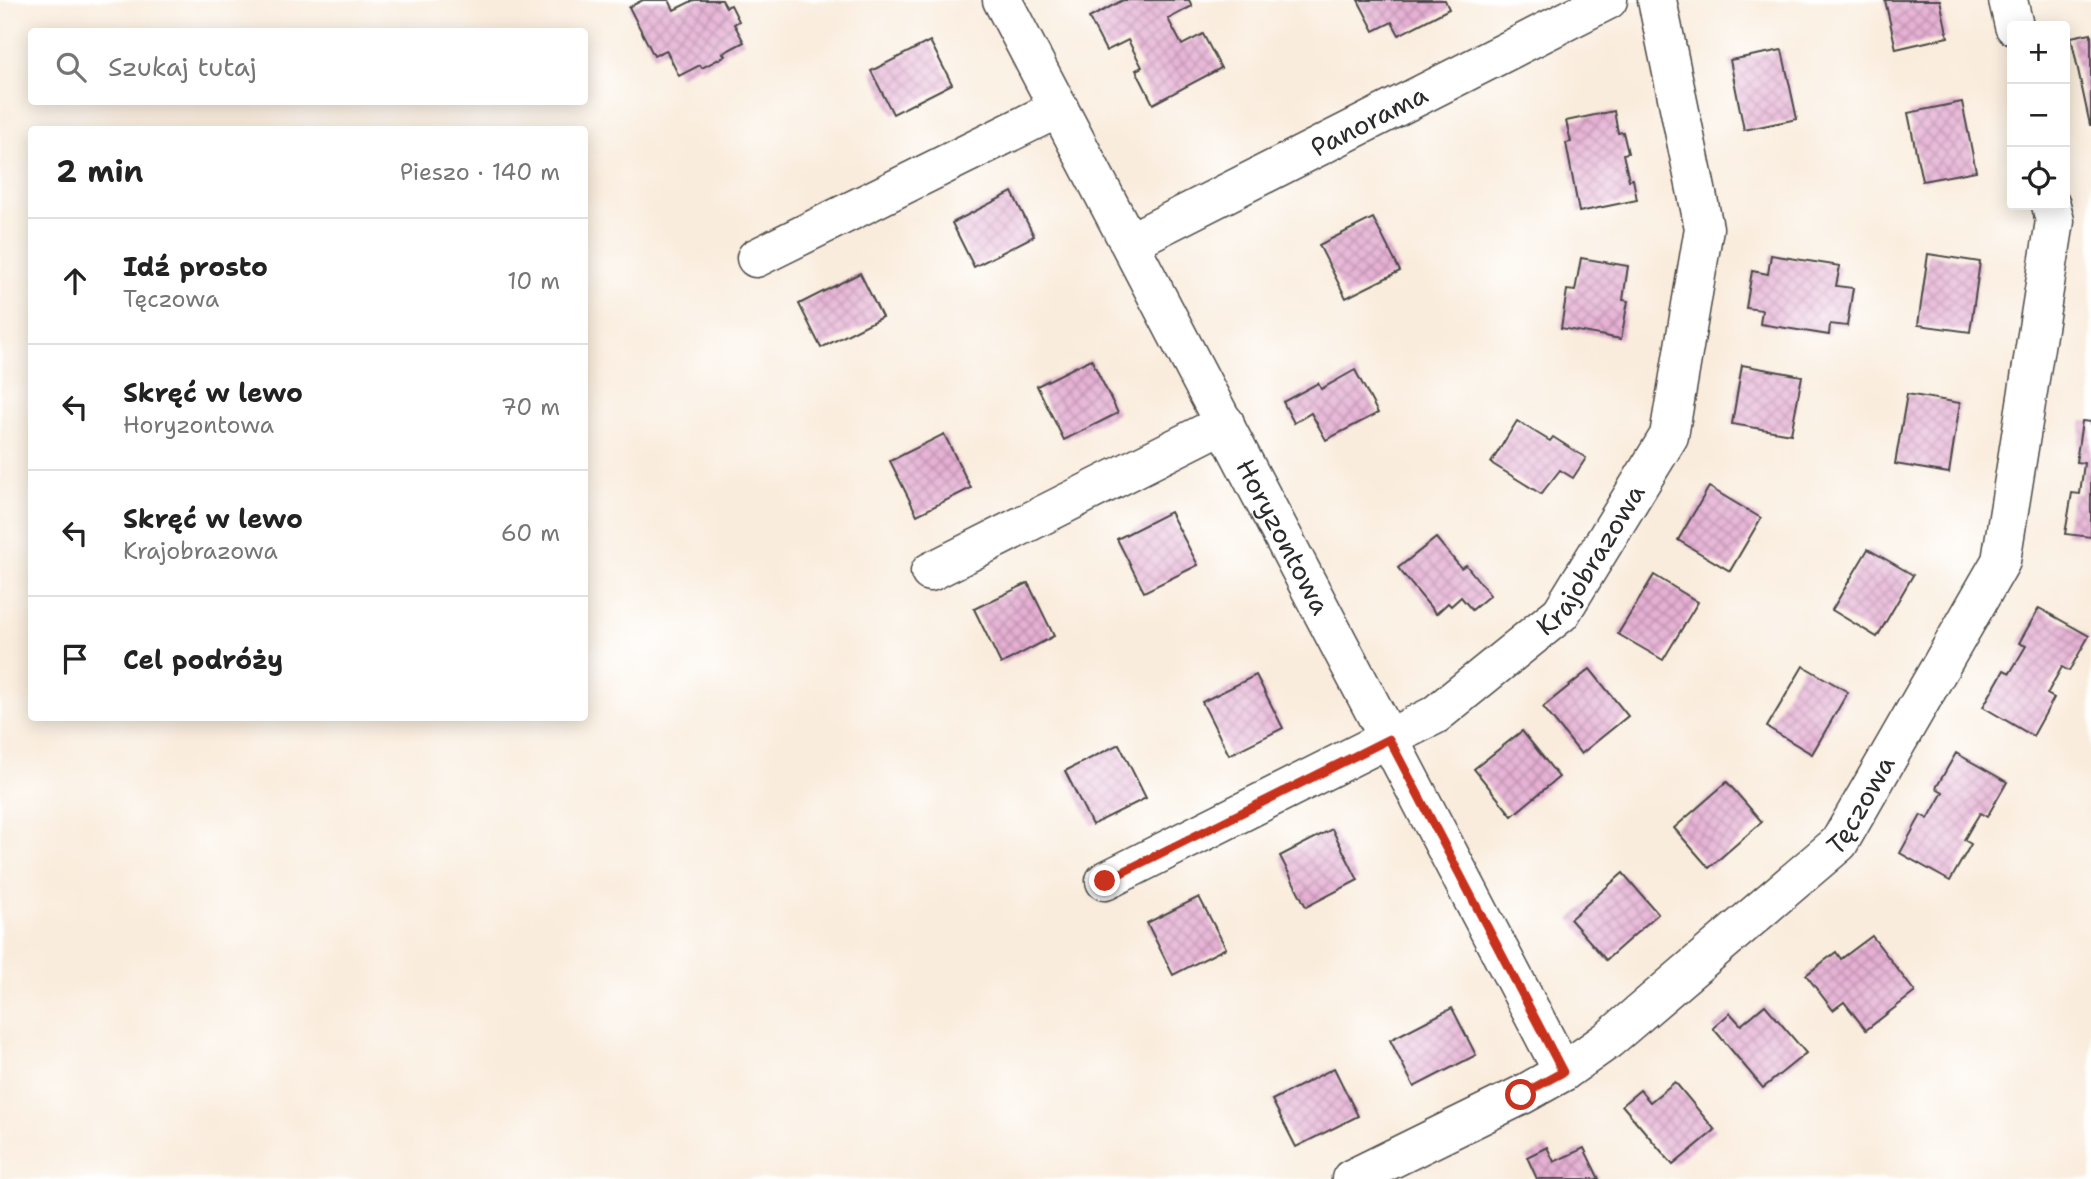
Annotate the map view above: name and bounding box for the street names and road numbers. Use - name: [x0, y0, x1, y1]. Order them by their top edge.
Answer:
- street label: Panorama: [1305, 76, 1433, 165]
- street label: Horyzontowa: [1228, 453, 1339, 621]
- street label: Krajobrazowa: [1529, 477, 1653, 643]
- street label: Tęczowa: [1819, 749, 1903, 863]

